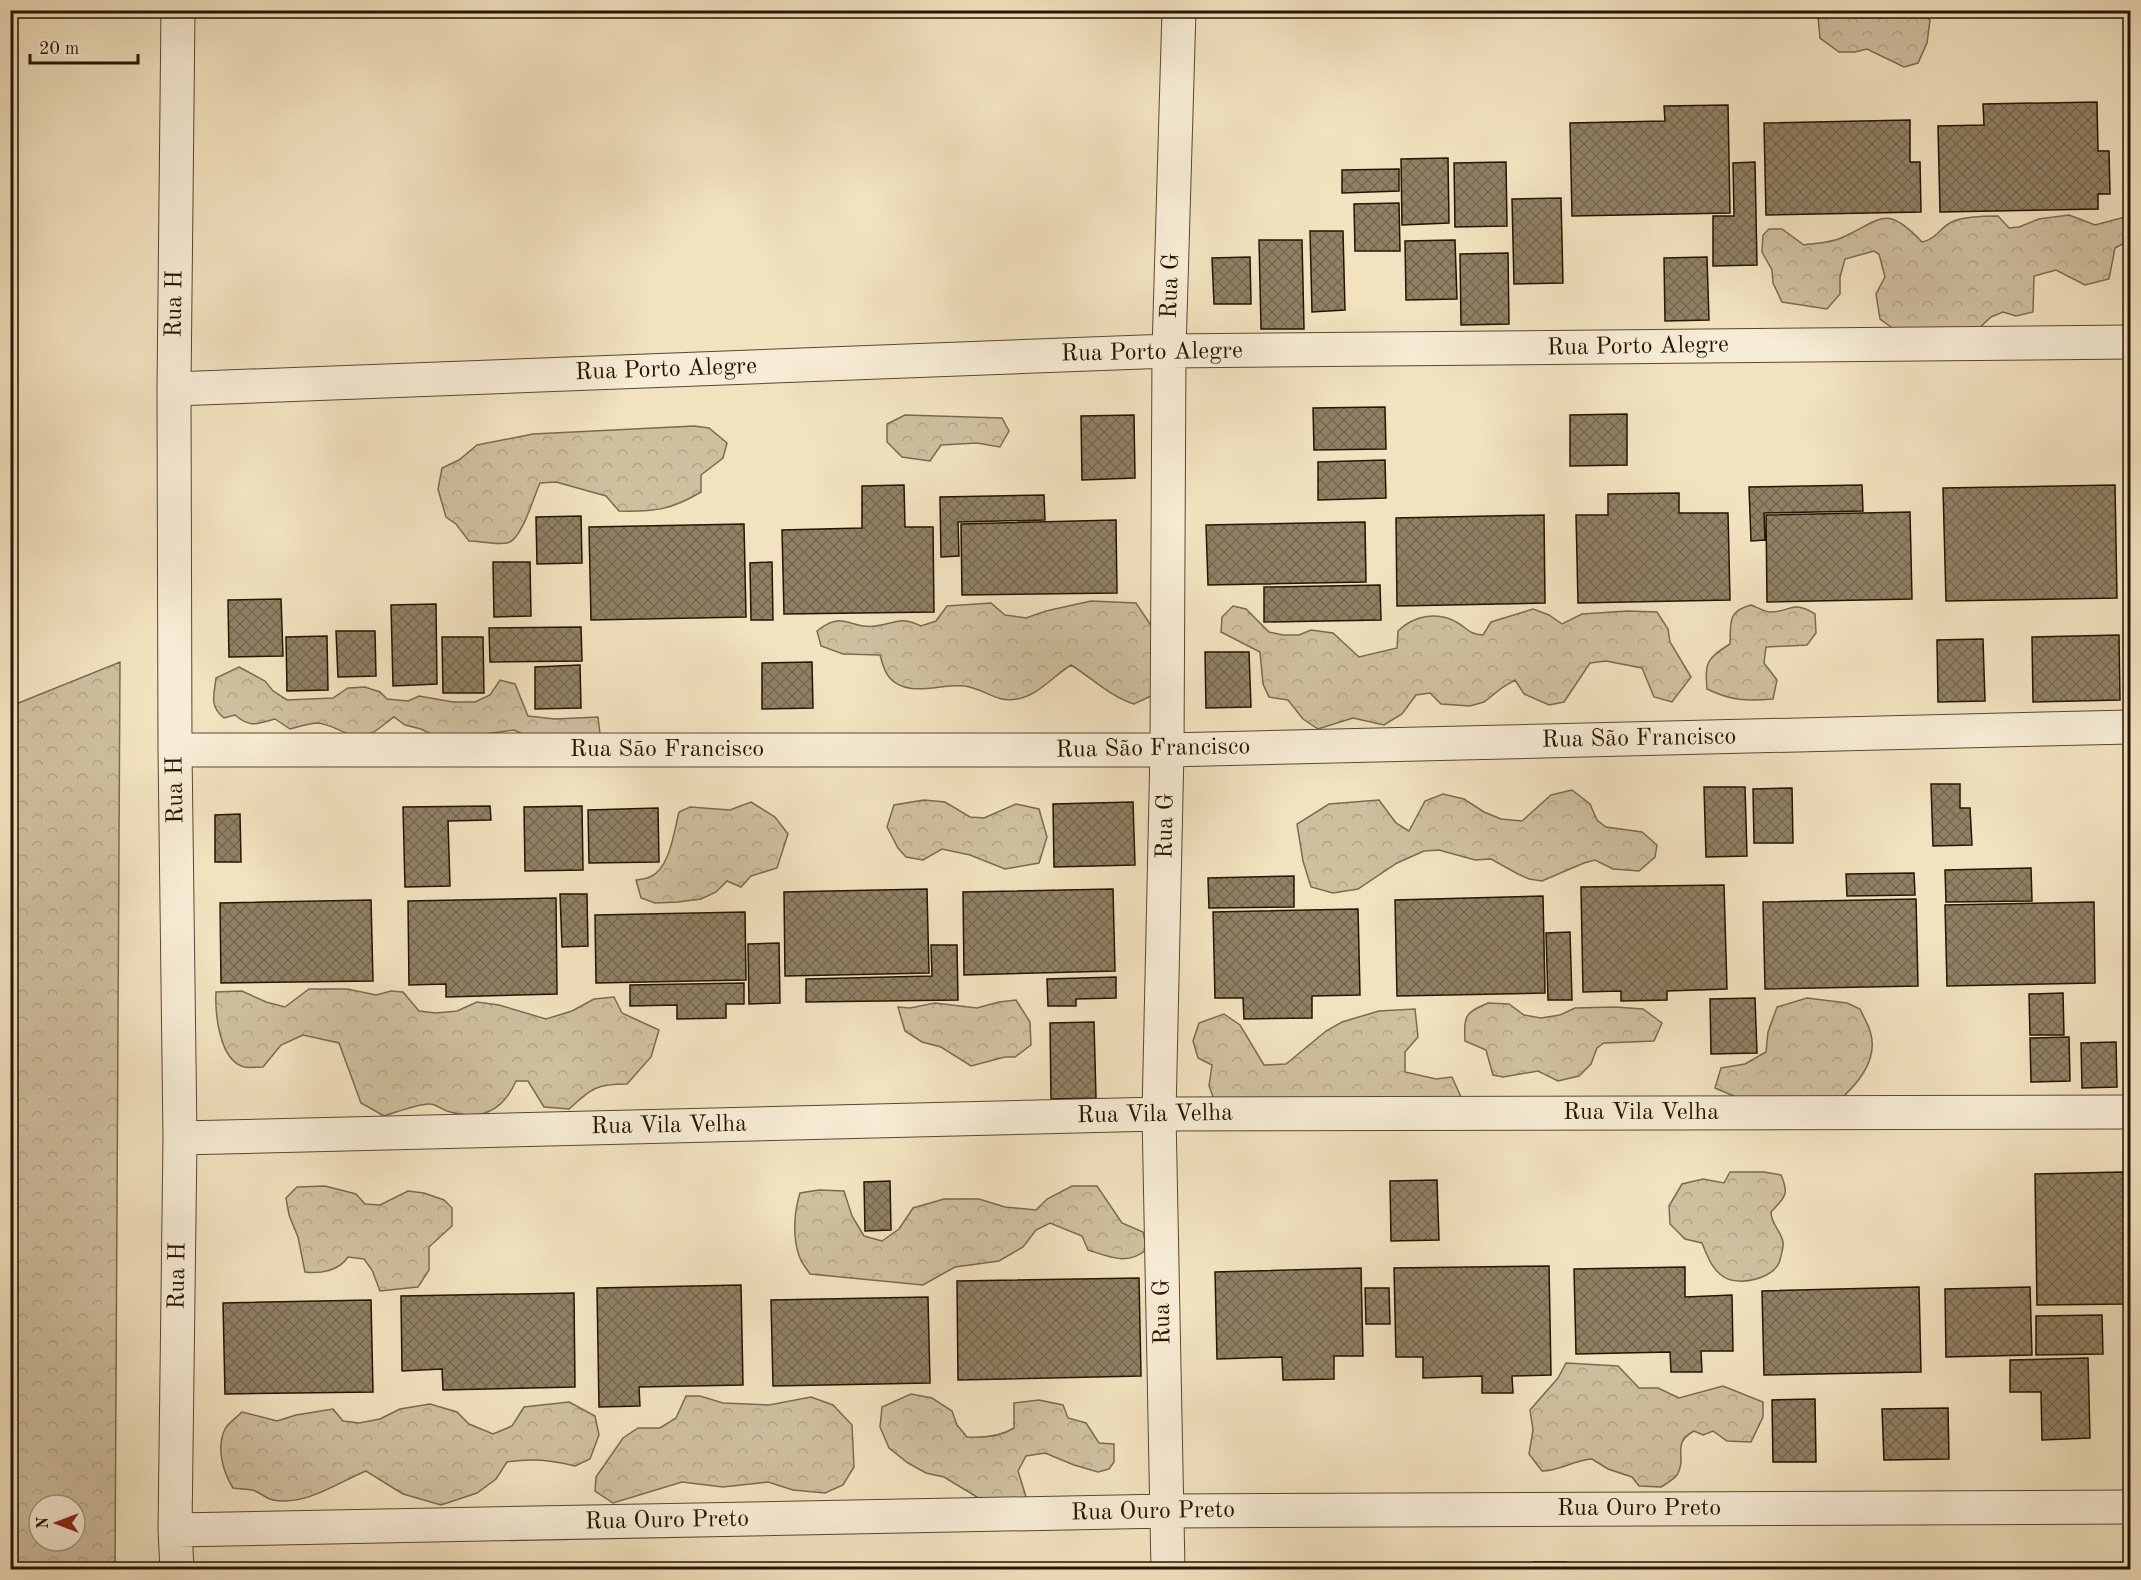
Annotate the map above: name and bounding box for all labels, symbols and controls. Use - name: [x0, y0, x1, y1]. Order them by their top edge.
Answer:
- scale bar: [30, 27, 138, 65]
- text: 20 m: [39, 40, 79, 58]
- street label: Rua G: [1158, 253, 1184, 319]
- street label: Rua H: [162, 270, 188, 338]
- street label: Rua Porto Alegre: [1547, 333, 1729, 361]
- street label: Rua Porto Alegre: [1061, 339, 1243, 367]
- street label: Rua Porto Alegre: [575, 355, 757, 385]
- street label: Rua São Francisco: [1542, 725, 1736, 753]
- street label: Rua São Francisco: [1056, 735, 1250, 763]
- street label: Rua São Francisco: [570, 738, 764, 762]
- street label: Rua H: [163, 756, 189, 824]
- street label: Rua G: [1153, 793, 1179, 859]
- street label: Rua Vila Velha: [1563, 1101, 1719, 1125]
- street label: Rua Vila Velha: [1077, 1102, 1233, 1128]
- street label: Rua Vila Velha: [591, 1113, 747, 1139]
- street label: Rua H: [165, 1242, 191, 1310]
- street label: Rua G: [1150, 1279, 1176, 1345]
- north arrow: [27, 1493, 87, 1553]
- street label: Rua Ouro Preto: [1557, 1497, 1721, 1521]
- street label: Rua Ouro Preto: [1071, 1499, 1235, 1525]
- street label: Rua Ouro Preto: [585, 1508, 749, 1534]
- text: N: [36, 1516, 52, 1529]

